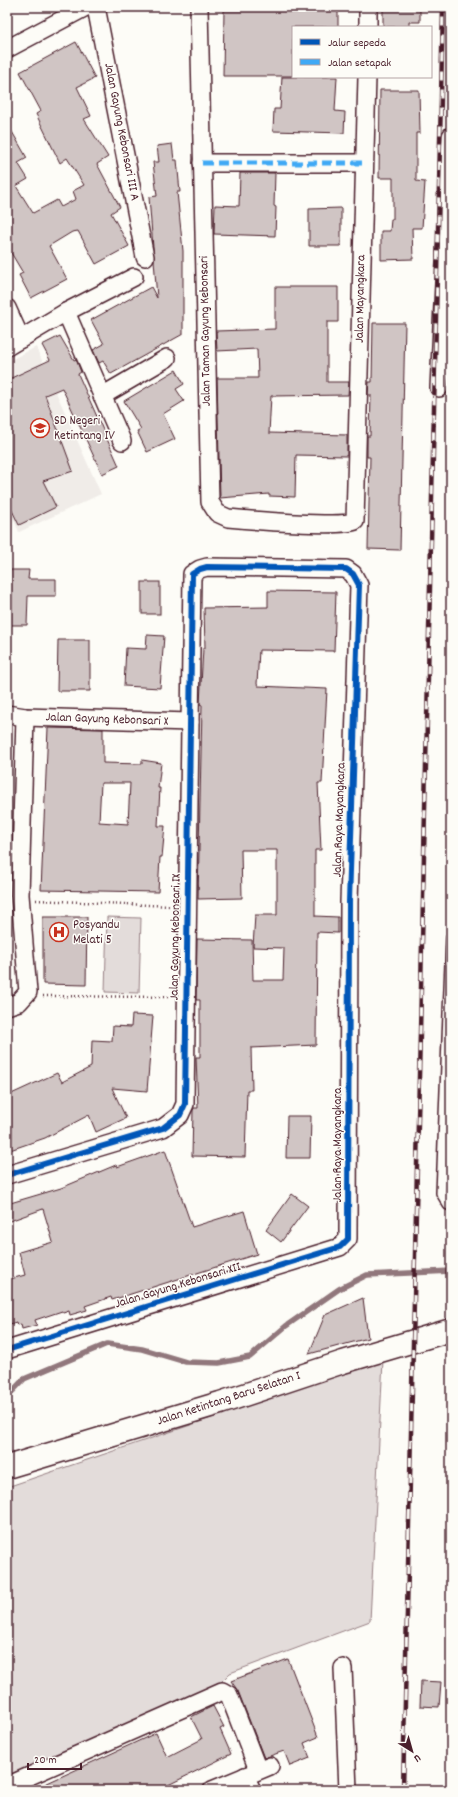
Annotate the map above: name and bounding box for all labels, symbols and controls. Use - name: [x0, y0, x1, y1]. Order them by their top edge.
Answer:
- legend: [292, 26, 432, 78]
- text: Jalur sepeda: [328, 35, 386, 52]
- text: Jalan setapak: [328, 55, 391, 72]
- street label: Jalan Gayung Kebonsari III A: [98, 61, 144, 203]
- street label: Jalan Mayangkara: [351, 254, 371, 343]
- street label: Jalan Taman Gayung Kebonsari: [195, 255, 217, 406]
- place label: SD Negeri Ketintang IV: [54, 412, 116, 446]
- school or university icon: SD Negeri Ketintang IV: [29, 417, 51, 439]
- street label: Jalan Gayung Kebonsari X: [45, 708, 169, 732]
- street label: Jalan Raya Mayangkara: [329, 761, 352, 878]
- street label: Jalan Gayung Kebonsari IX: [165, 873, 187, 1001]
- place label: Posyandu Melati 5: [73, 916, 119, 950]
- hospital icon: Posyandu Melati 5: [48, 921, 70, 943]
- street label: Jalan Raya Mayangkara: [329, 1087, 348, 1202]
- street label: Jalan Gayung Kebonsari XII: [113, 1258, 243, 1314]
- street label: Jalan Ketintang Baru Selatan I: [155, 1367, 303, 1431]
- north arrow: [392, 1731, 432, 1771]
- scale bar: [28, 1745, 81, 1771]
- text: U: [410, 1749, 424, 1765]
- text: 20 m: [34, 1752, 57, 1769]

